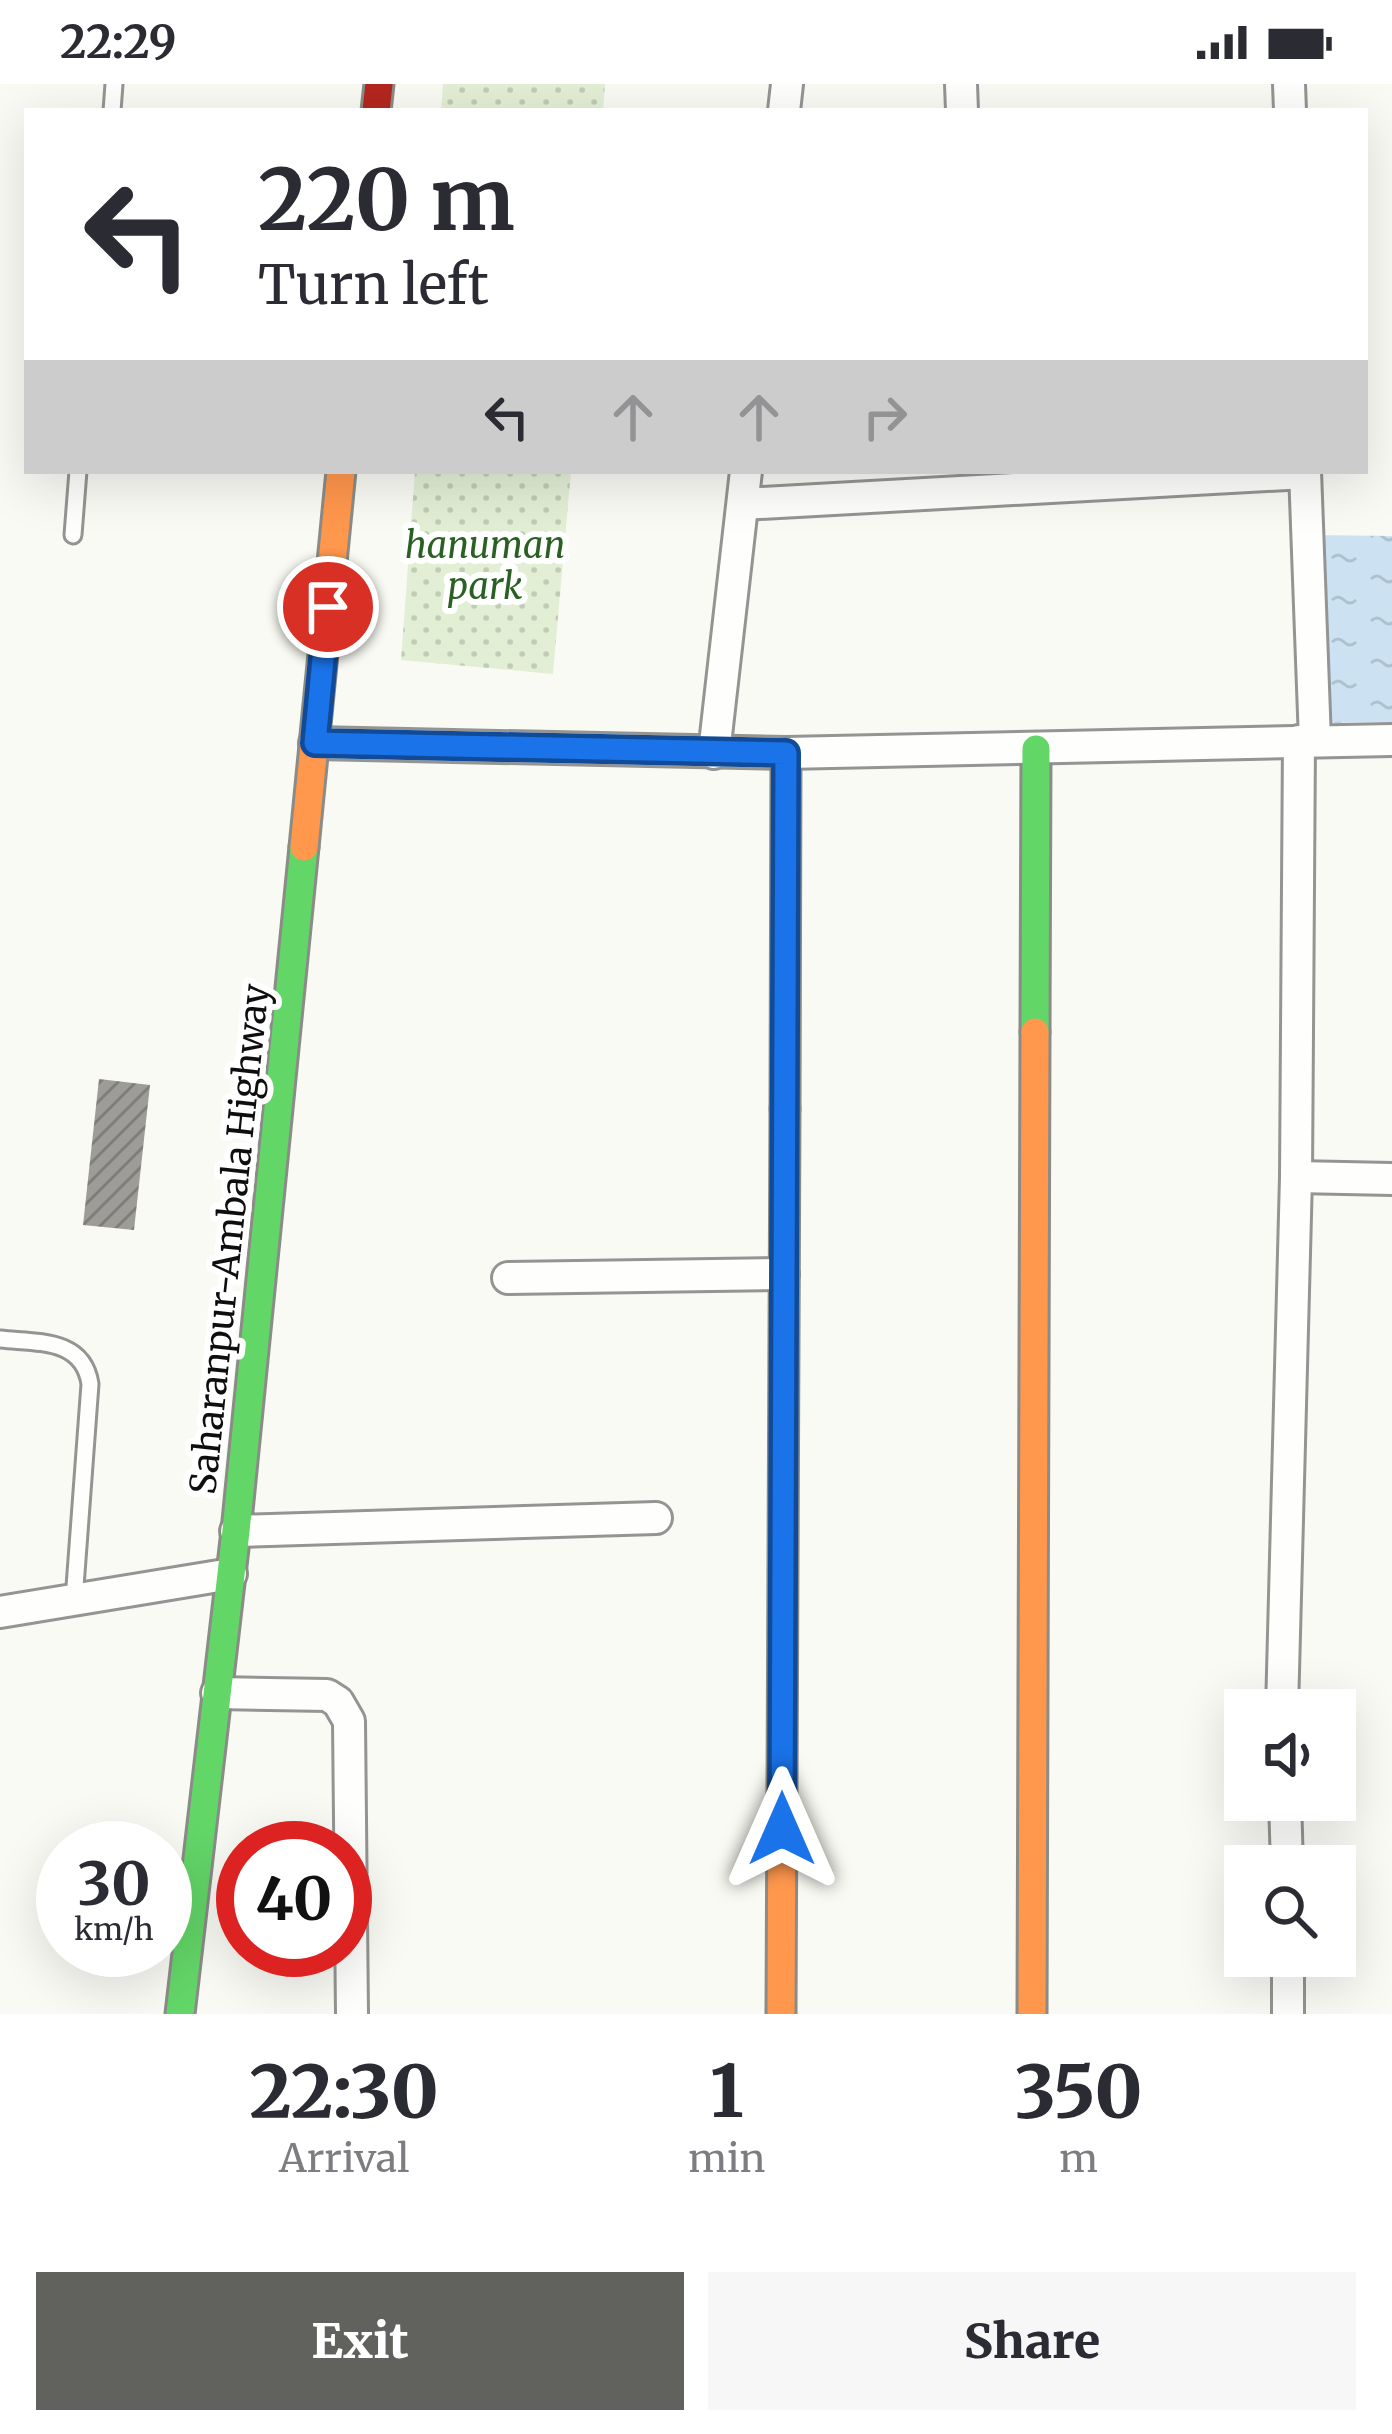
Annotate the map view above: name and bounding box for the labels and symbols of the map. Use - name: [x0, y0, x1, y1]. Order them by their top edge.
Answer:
- park label: hanuman park: [405, 523, 565, 609]
- pin: [277, 556, 379, 658]
- street label: Saharanpur-Ambala Highway: [180, 982, 279, 1496]
- position arrow: [719, 1766, 845, 1892]
- speed limit sign: 40: [216, 1821, 372, 1977]

